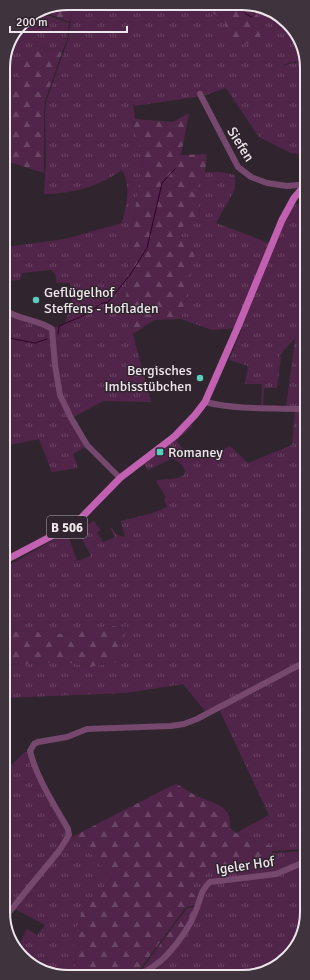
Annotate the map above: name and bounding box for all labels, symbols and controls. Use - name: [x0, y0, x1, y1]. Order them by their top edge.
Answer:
- scale bar: [10, 8, 127, 34]
- text: 200 m: [16, 15, 48, 30]
- street label: Siefen: [223, 124, 258, 165]
- place label: Geflügelhof Steffens - Hofladen: [44, 284, 159, 317]
- marker: Geflügelhof Steffens - Hofladen: [31, 295, 41, 305]
- place label: Bergisches Imbisstübchen: [104, 362, 192, 395]
- marker: Bergisches Imbisstübchen: [195, 373, 205, 383]
- place label: Romaney: [168, 444, 223, 461]
- marker: Romaney: [155, 447, 165, 457]
- road number: B 506: [47, 516, 87, 538]
- street label: Igeler Hof: [215, 853, 277, 878]

